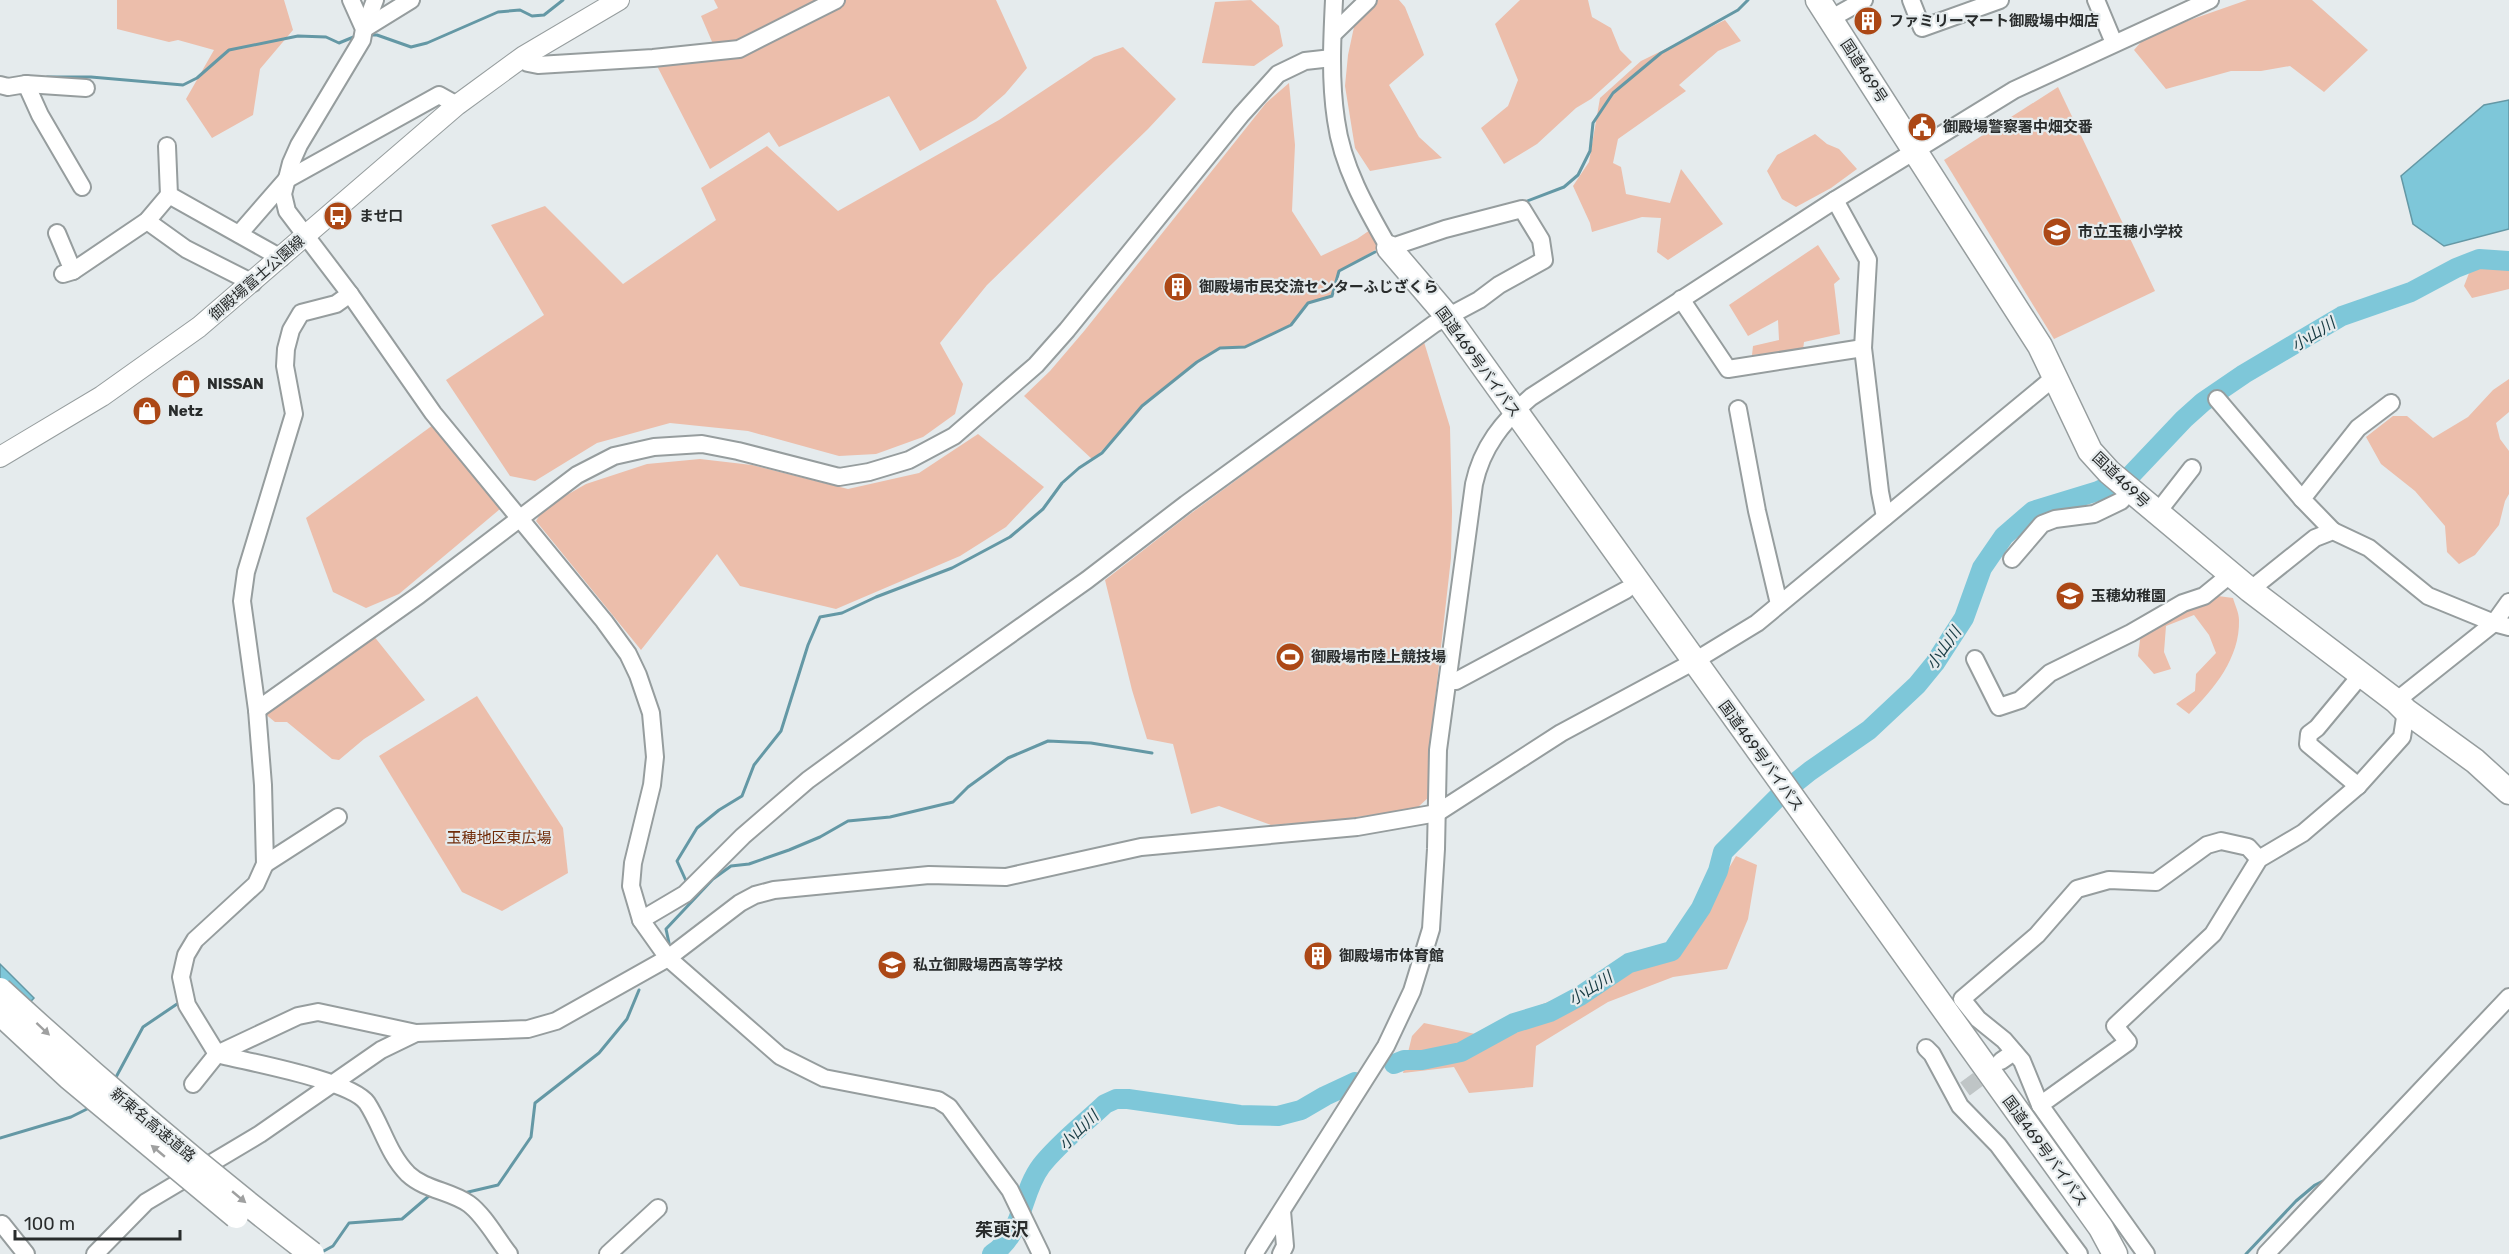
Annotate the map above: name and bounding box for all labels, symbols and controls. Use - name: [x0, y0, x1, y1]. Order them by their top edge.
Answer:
- building icon: ファミリーマート御殿場中畑店: [1852, 5, 1884, 37]
- place label: ファミリーマート御殿場中畑店: [1889, 12, 2099, 30]
- street label: 国道469号: [1837, 36, 1891, 106]
- public building icon: 御殿場警察署中畑交番: [1906, 111, 1938, 143]
- place label: 御殿場警察署中畑交番: [1943, 118, 2093, 136]
- bus stop icon: ませ口: [322, 200, 354, 232]
- place label: ませ口: [359, 207, 404, 225]
- school or university icon: 市立玉穂小学校: [2041, 216, 2073, 248]
- place label: 市立玉穂小学校: [2078, 223, 2183, 241]
- street label: 御殿場富士公園線: [206, 232, 308, 324]
- building icon: 御殿場市民交流センターふじざくら: [1162, 271, 1194, 303]
- place label: 御殿場市民交流センターふじざくら: [1199, 278, 1438, 296]
- street label: 国道469号バイパス: [1432, 303, 1524, 421]
- water label: 小山川: [2288, 313, 2340, 355]
- shop icon: NISSAN: [170, 368, 202, 400]
- place label: NISSAN: [207, 375, 264, 393]
- shop icon: Netz: [131, 395, 163, 427]
- place label: Netz: [168, 402, 203, 420]
- street label: 国道469号: [2089, 448, 2153, 512]
- school or university icon: 玉穂幼稚園: [2054, 580, 2086, 612]
- place label: 玉穂幼稚園: [2091, 587, 2166, 605]
- water label: 小山川: [1922, 622, 1966, 673]
- sports icon: 御殿場市陸上競技場: [1274, 641, 1306, 673]
- place label: 御殿場市陸上競技場: [1311, 648, 1446, 666]
- street label: 国道469号バイパス: [1715, 697, 1807, 815]
- park label: 玉穂地区東広場: [446, 829, 552, 847]
- building icon: 御殿場市体育館: [1302, 940, 1334, 972]
- place label: 御殿場市体育館: [1339, 947, 1444, 965]
- school or university icon: 私立御殿場西高等学校: [876, 949, 908, 981]
- place label: 私立御殿場西高等学校: [913, 956, 1063, 974]
- water label: 小山川: [1565, 967, 1617, 1009]
- one-way arrow: [36, 1022, 50, 1036]
- street label: 新東名高速道路: [107, 1084, 199, 1166]
- street label: 国道469号バイパス: [1999, 1092, 2091, 1210]
- water label: 小山川: [1054, 1105, 1104, 1154]
- one-way arrow: [151, 1145, 166, 1158]
- one-way arrow: [231, 1190, 246, 1203]
- scale bar: [15, 1203, 180, 1241]
- text: 100 m: [24, 1213, 75, 1235]
- district label: 茱萸沢: [975, 1219, 1029, 1241]

